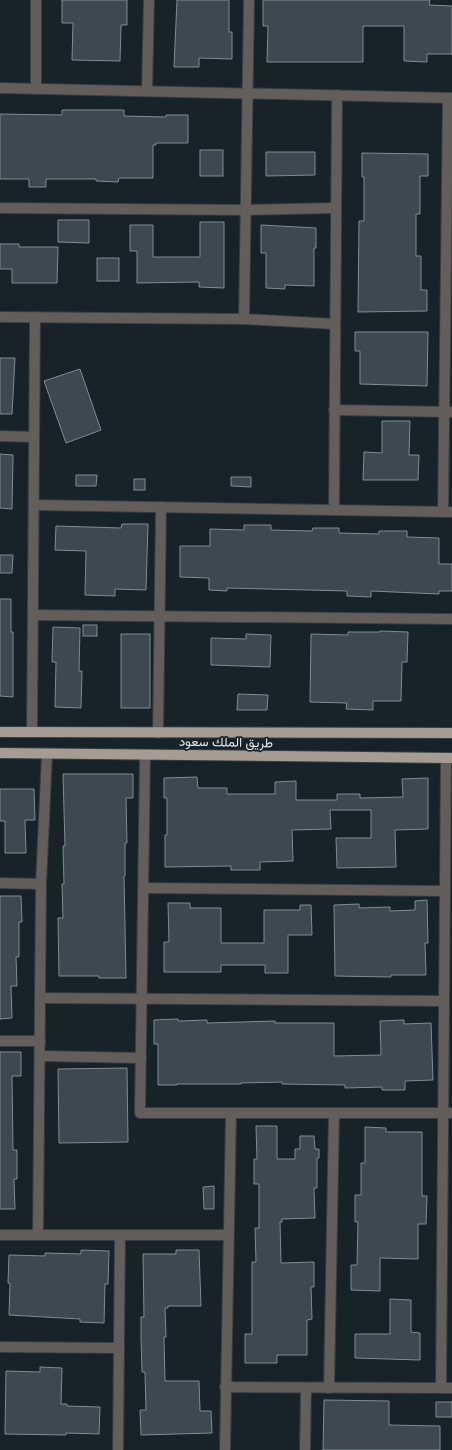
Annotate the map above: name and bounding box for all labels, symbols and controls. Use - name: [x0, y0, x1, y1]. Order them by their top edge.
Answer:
- street label: طريق الملك سعود: [179, 734, 273, 751]

